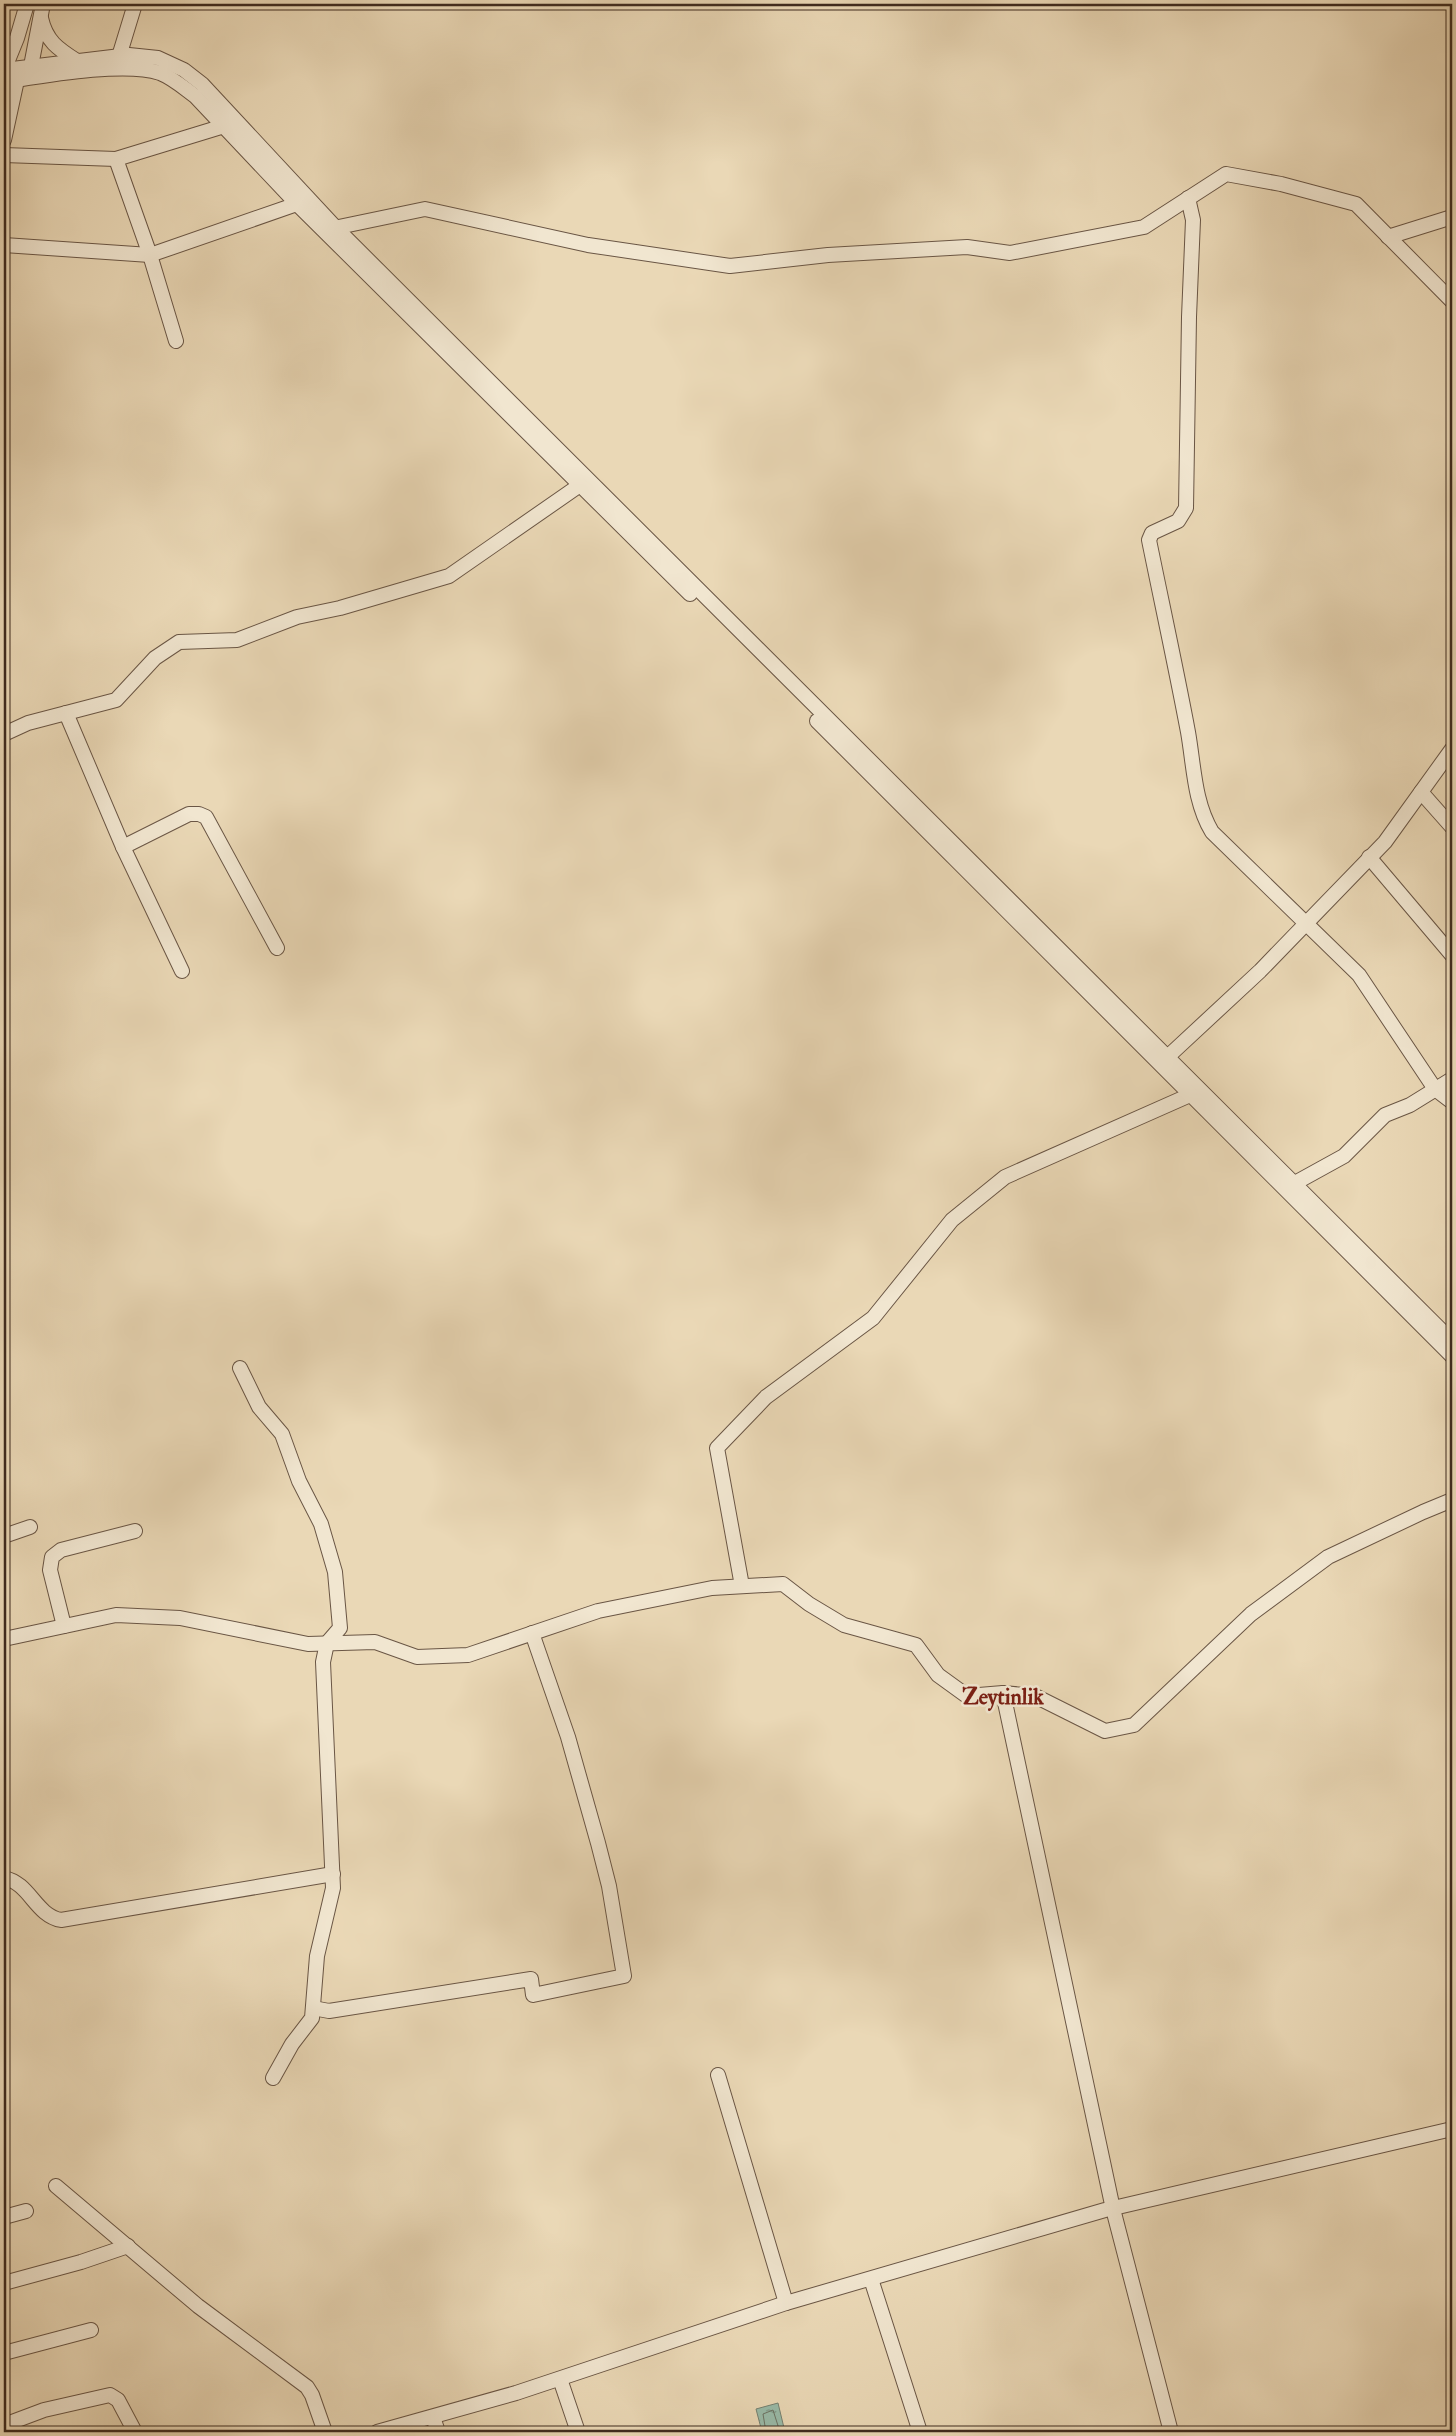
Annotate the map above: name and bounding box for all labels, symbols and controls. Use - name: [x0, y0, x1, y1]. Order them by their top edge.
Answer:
- district label: Zeytinlik: [962, 1683, 1044, 1712]

